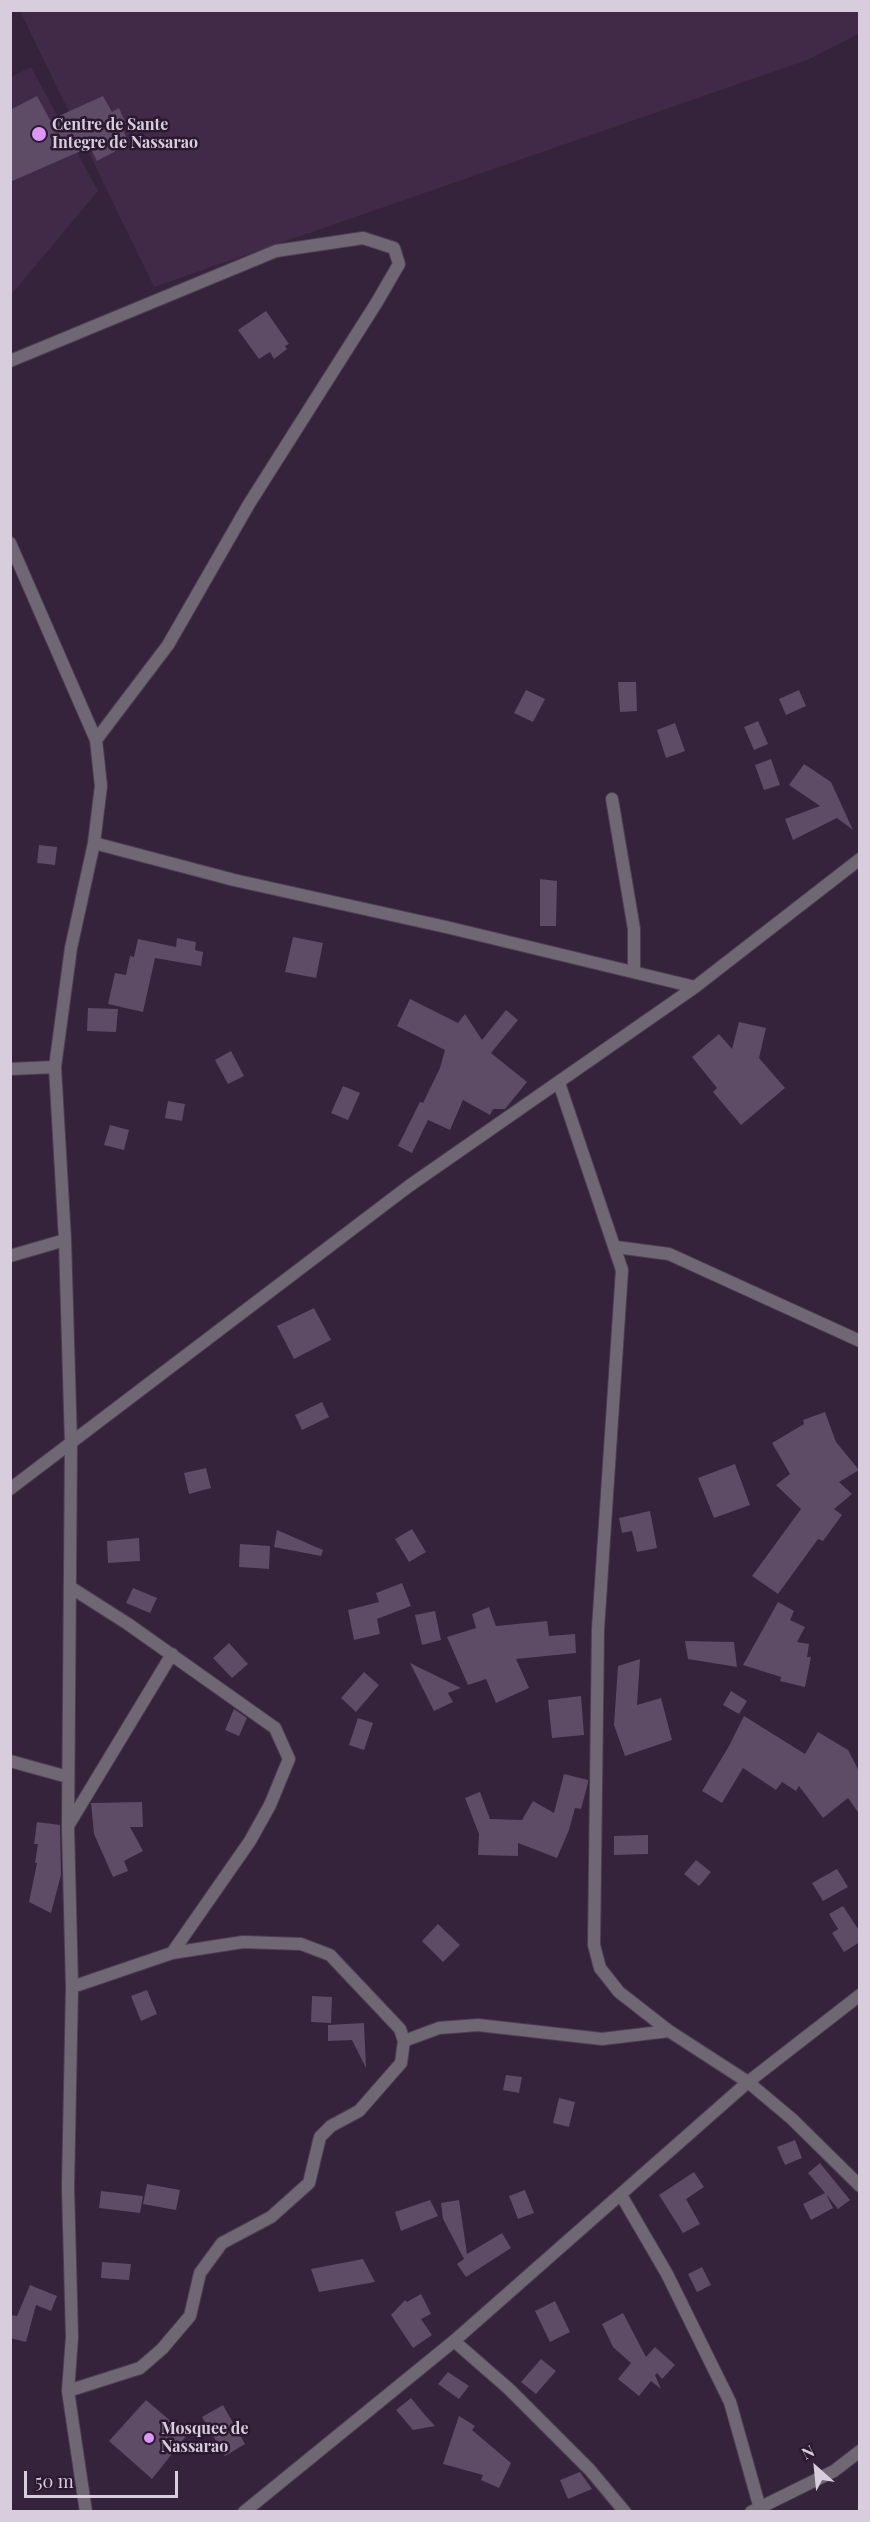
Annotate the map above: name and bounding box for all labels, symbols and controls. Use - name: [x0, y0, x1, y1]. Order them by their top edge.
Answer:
- place label: Centre de Sante Integre de Nassarao: [52, 115, 198, 153]
- marker: Centre de Sante Integre de Nassarao: [30, 125, 48, 143]
- place label: Mosquee de Nassarao: [161, 2419, 249, 2457]
- marker: Mosquee de Nassarao: [142, 2431, 156, 2445]
- north arrow: [786, 2438, 846, 2498]
- text: N: [798, 2440, 818, 2463]
- scale bar: [27, 2459, 182, 2497]
- text: 50 m: [35, 2469, 74, 2493]

